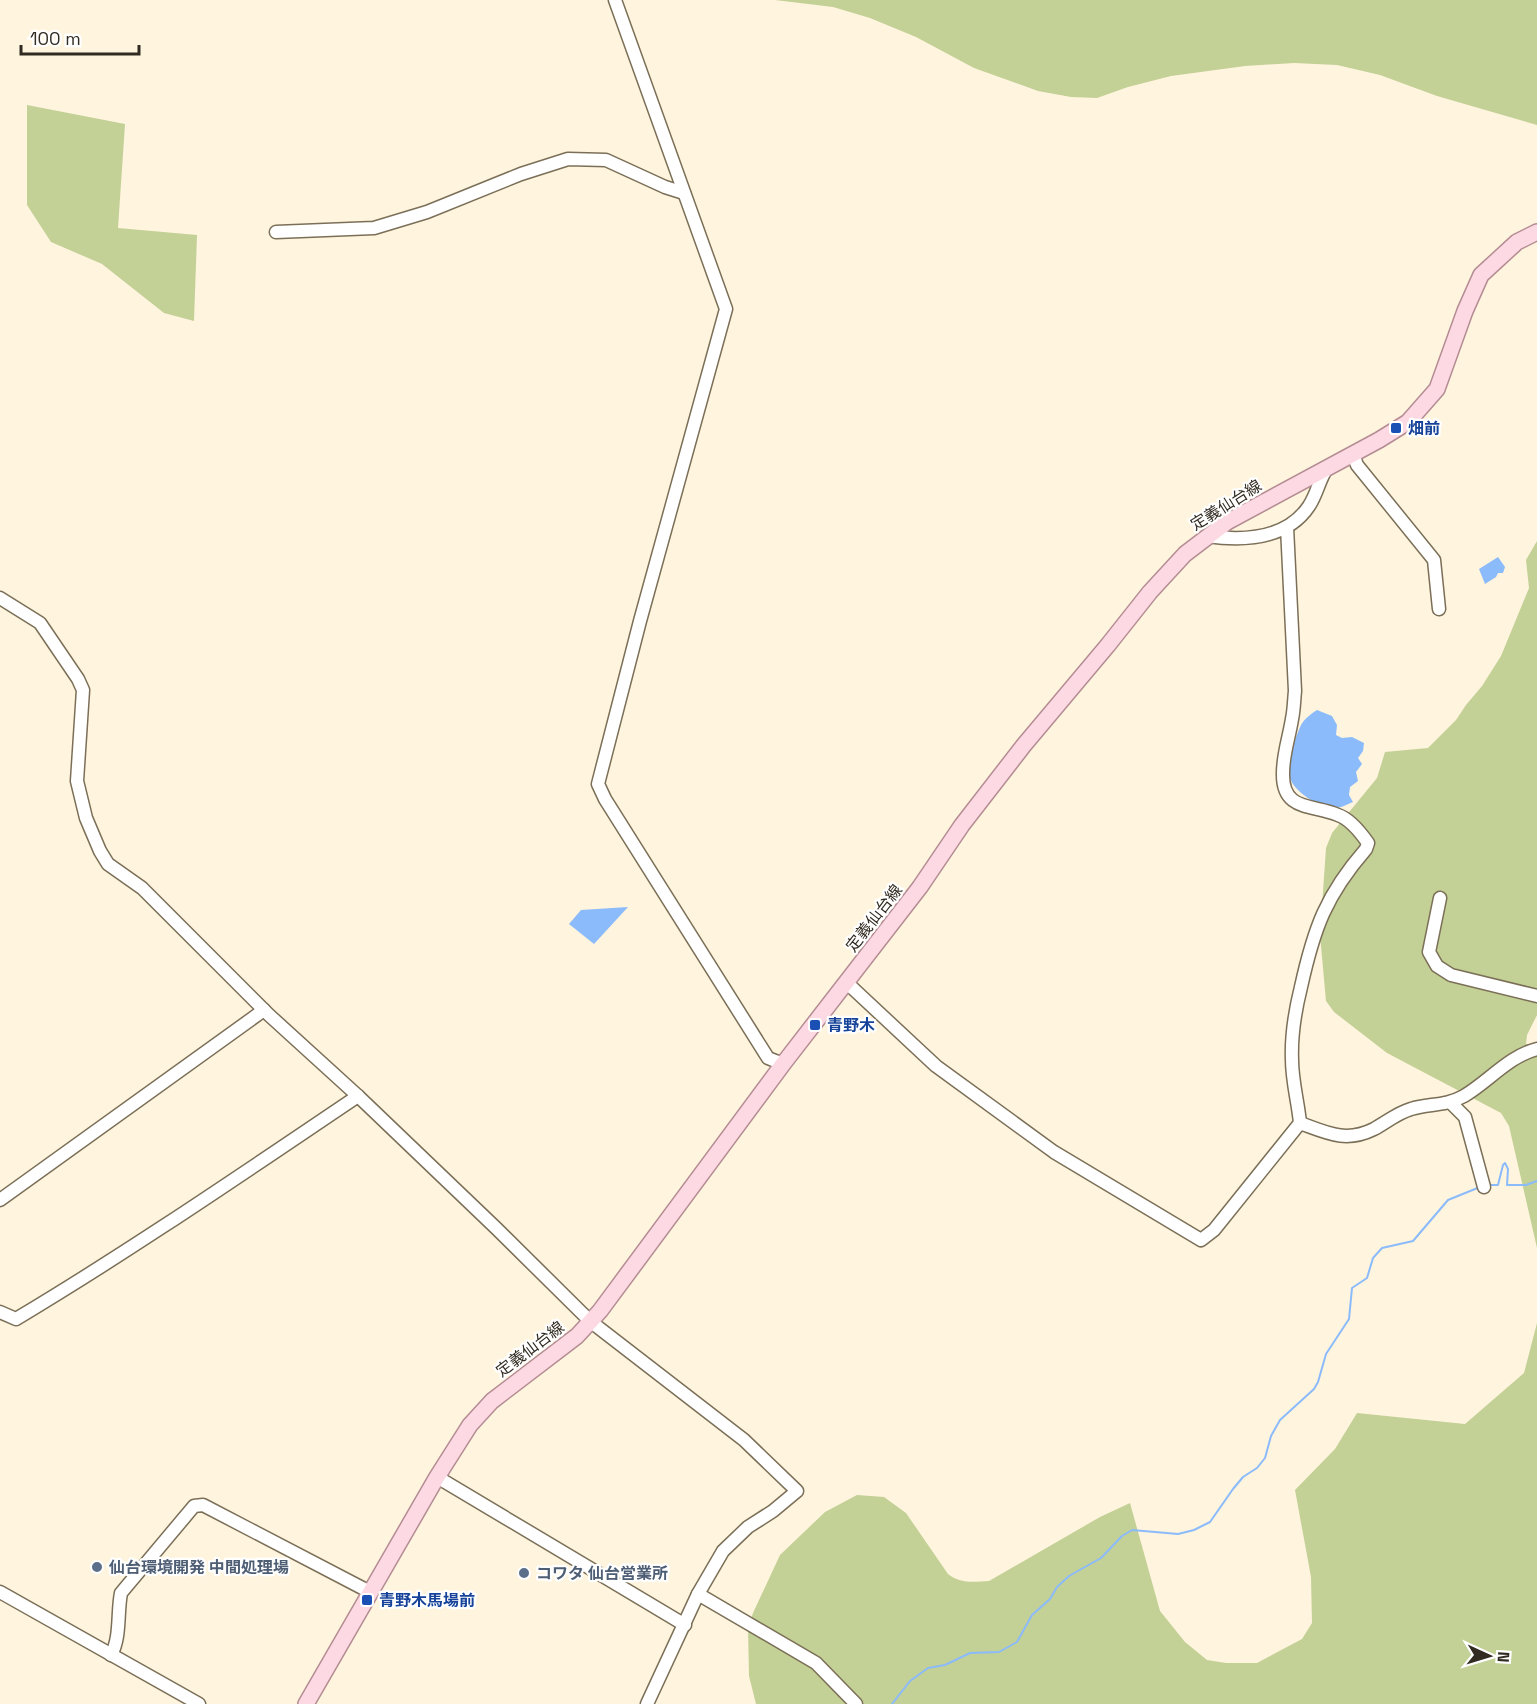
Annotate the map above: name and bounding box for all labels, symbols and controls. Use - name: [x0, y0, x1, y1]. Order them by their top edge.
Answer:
- scale bar: [21, 18, 140, 56]
- text: 100 m: [30, 27, 81, 50]
- place label: 畑前: [1408, 418, 1440, 439]
- marker: 畑前: [1389, 421, 1403, 435]
- street label: 定義仙台線: [1187, 475, 1265, 535]
- street label: 定義仙台線: [841, 880, 907, 956]
- place label: 青野木: [827, 1015, 875, 1036]
- marker: 青野木: [808, 1018, 822, 1032]
- street label: 定義仙台線: [492, 1317, 568, 1381]
- place label: 仙台環境開発 中間処理場: [108, 1557, 289, 1578]
- marker: 仙台環境開発 中間処理場: [90, 1560, 104, 1574]
- place label: コワタ 仙台営業所: [536, 1563, 668, 1584]
- marker: コワタ 仙台営業所: [517, 1566, 531, 1580]
- place label: 青野木馬場前: [379, 1590, 475, 1611]
- marker: 青野木馬場前: [360, 1593, 374, 1607]
- north arrow: [1459, 1626, 1519, 1686]
- text: N: [1493, 1651, 1514, 1663]

